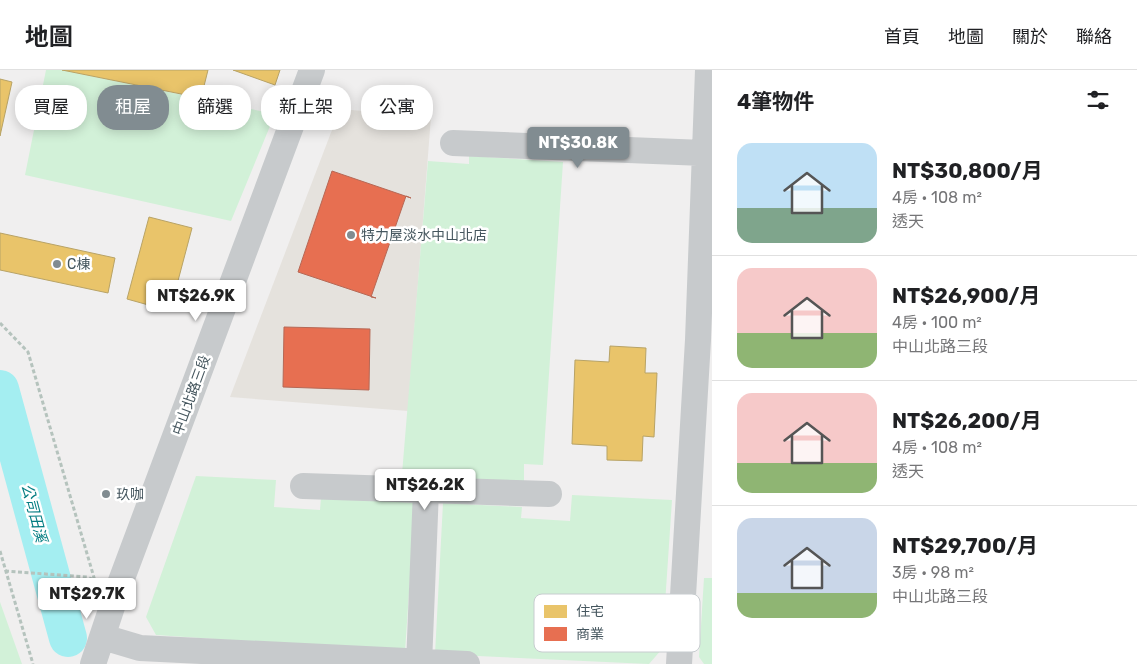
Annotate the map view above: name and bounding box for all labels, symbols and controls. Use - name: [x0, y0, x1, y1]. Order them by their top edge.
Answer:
- text: 地圖: [25, 23, 73, 51]
- text: 首頁: [884, 26, 920, 48]
- text: 地圖: [948, 26, 984, 48]
- text: 關於: [1012, 26, 1048, 48]
- text: 聯絡: [1076, 26, 1112, 48]
- chip: 買屋: [15, 85, 87, 130]
- chip: 租屋: [97, 85, 169, 130]
- chip: 篩選: [179, 85, 251, 130]
- chip: 新上架: [261, 85, 351, 130]
- chip: 公寓: [361, 85, 433, 130]
- icon: filters: [1084, 86, 1112, 114]
- text: 4筆物件: [737, 89, 814, 114]
- pin: NT$30.8K: [526, 126, 630, 169]
- text: NT$30.8K: [538, 133, 618, 152]
- text: NT$30,800/月: [892, 158, 1043, 183]
- icon: home: [777, 163, 837, 223]
- text: 4房 · 108 m²: [892, 188, 982, 207]
- text: 透天: [892, 212, 924, 231]
- place label: 特力屋淡水中山北店: [361, 227, 487, 244]
- marker: 特力屋淡水中山北店: [345, 229, 357, 241]
- place label: C棟: [67, 256, 90, 273]
- marker: C棟: [51, 258, 63, 270]
- pin: NT$26.9K: [144, 280, 248, 322]
- text: NT$26,900/月: [892, 283, 1040, 308]
- text: NT$26.9K: [157, 286, 235, 305]
- icon: home: [777, 288, 837, 348]
- text: 4房 · 100 m²: [892, 313, 982, 332]
- text: 中山北路三段: [892, 337, 988, 356]
- street label: 中山北路三段: [169, 353, 214, 438]
- text: NT$26,200/月: [892, 408, 1041, 433]
- icon: home: [777, 413, 837, 473]
- text: 4房 · 108 m²: [892, 438, 982, 457]
- text: 透天: [892, 462, 924, 481]
- pin: NT$26.2K: [373, 468, 477, 511]
- text: NT$26.2K: [386, 475, 464, 494]
- water label: 公司田溪: [18, 482, 51, 546]
- place label: 玖咖: [116, 486, 144, 503]
- marker: 玖咖: [100, 488, 112, 500]
- text: NT$29,700/月: [892, 533, 1038, 558]
- icon: home: [777, 538, 837, 598]
- text: 3房 · 98 m²: [892, 563, 974, 582]
- pin: NT$29.7K: [35, 578, 139, 620]
- text: NT$29.7K: [49, 584, 125, 603]
- text: 中山北路三段: [892, 587, 988, 606]
- legend: [534, 594, 700, 652]
- text: 住宅: [576, 603, 604, 620]
- text: 商業: [576, 626, 604, 643]

